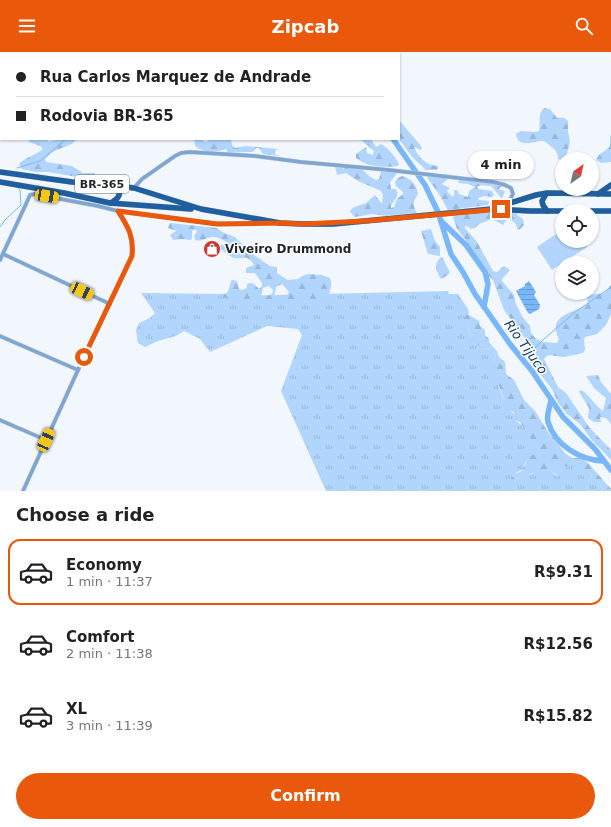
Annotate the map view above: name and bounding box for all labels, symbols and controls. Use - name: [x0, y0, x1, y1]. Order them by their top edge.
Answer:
- icon: menu: [16, 15, 38, 37]
- icon: search: [573, 15, 595, 37]
- text: Zipcab: [272, 16, 339, 37]
- text: Rua Carlos Marquez de Andrade: [40, 68, 311, 86]
- text: Rodovia BR-365: [40, 107, 174, 125]
- callout: 4 min: [468, 151, 534, 179]
- north arrow: [555, 152, 599, 196]
- map controls: [555, 152, 599, 300]
- text: 4 min: [481, 157, 521, 172]
- road number: BR-365: [75, 175, 129, 193]
- car: [34, 188, 60, 204]
- route end: [492, 200, 510, 218]
- button: locate: [555, 204, 599, 248]
- shop icon: Viveiro Drummond: [202, 239, 222, 259]
- place label: Viveiro Drummond: [225, 242, 351, 256]
- button: layers: [555, 256, 599, 300]
- car: [69, 280, 95, 302]
- water label: Rio Tijuco: [501, 317, 551, 377]
- route start: [75, 348, 93, 366]
- car: [36, 427, 56, 453]
- text: Choose a ride: [16, 504, 155, 525]
- icon: car: [18, 554, 54, 590]
- text: Economy: [66, 556, 142, 574]
- text: R$9.31: [534, 563, 593, 581]
- text: 1 min · 11:37: [66, 574, 153, 589]
- icon: car: [18, 626, 54, 662]
- text: Comfort: [66, 628, 134, 646]
- text: R$12.56: [524, 635, 593, 653]
- text: 2 min · 11:38: [66, 646, 153, 661]
- icon: car: [18, 698, 54, 734]
- text: XL: [66, 700, 87, 718]
- text: R$15.82: [524, 707, 593, 725]
- text: 3 min · 11:39: [66, 718, 153, 733]
- button: Confirm: [16, 773, 595, 819]

